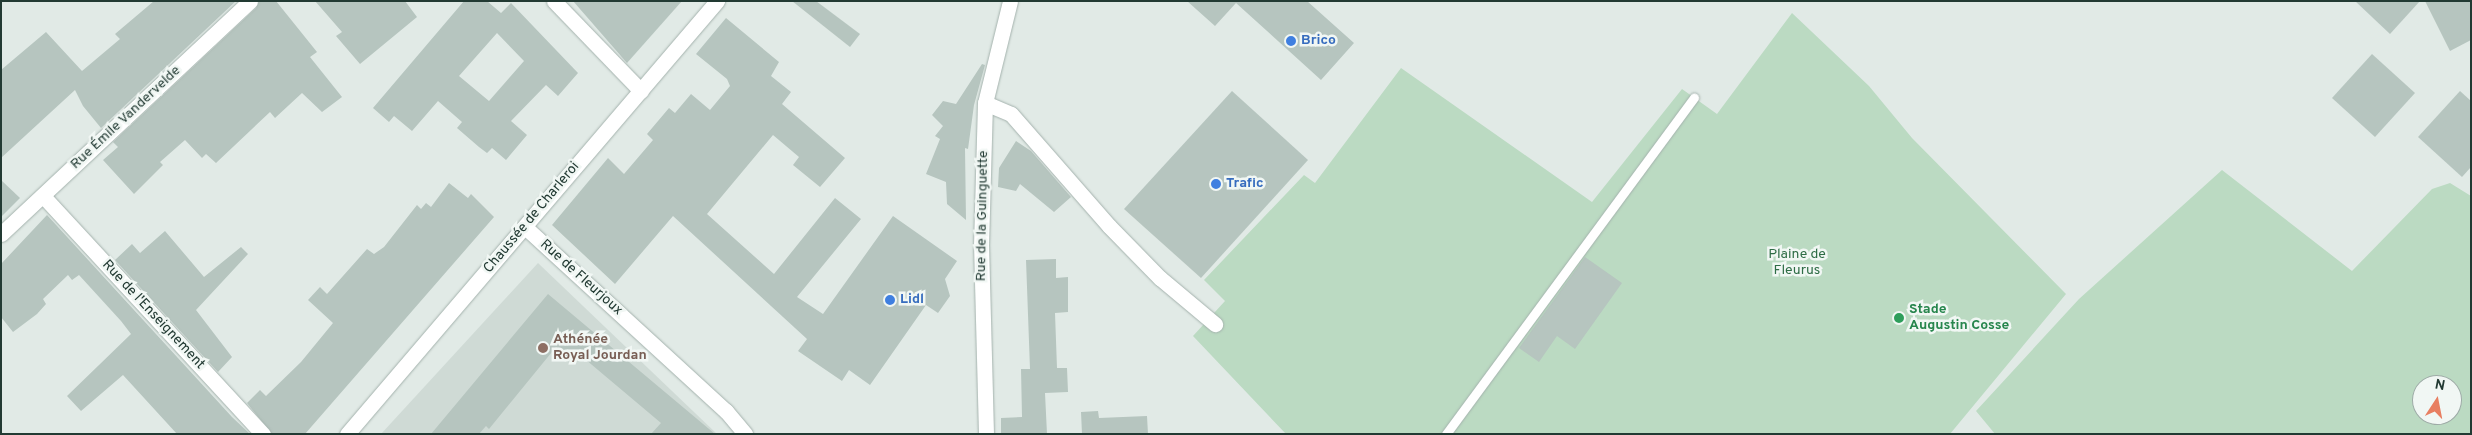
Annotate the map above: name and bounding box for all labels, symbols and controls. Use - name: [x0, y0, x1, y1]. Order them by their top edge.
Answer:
- place label: Brico: [1301, 33, 1336, 49]
- marker: Brico: [1285, 35, 1297, 47]
- street label: Rue Émile Vandervelde: [67, 63, 185, 173]
- street label: Rue de la Guinguette: [973, 150, 993, 282]
- street label: Chaussée de Charleroi: [481, 159, 583, 277]
- place label: Trafic: [1226, 176, 1264, 192]
- marker: Trafic: [1210, 178, 1222, 190]
- street label: Rue de Fleurjoux: [536, 236, 626, 320]
- park label: Plaine de Fleurus: [1768, 247, 1826, 280]
- street label: Rue de l'Enseignement: [98, 257, 208, 373]
- place label: Lidl: [900, 292, 924, 308]
- marker: Lidl: [884, 294, 896, 306]
- place label: Stade Augustin Cosse: [1909, 302, 2009, 334]
- marker: Stade Augustin Cosse: [1893, 312, 1905, 324]
- place label: Athénée Royal Jourdan: [553, 332, 647, 364]
- marker: Athénée Royal Jourdan: [537, 342, 549, 354]
- north arrow: [2412, 375, 2462, 425]
- text: N: [2433, 376, 2446, 395]

